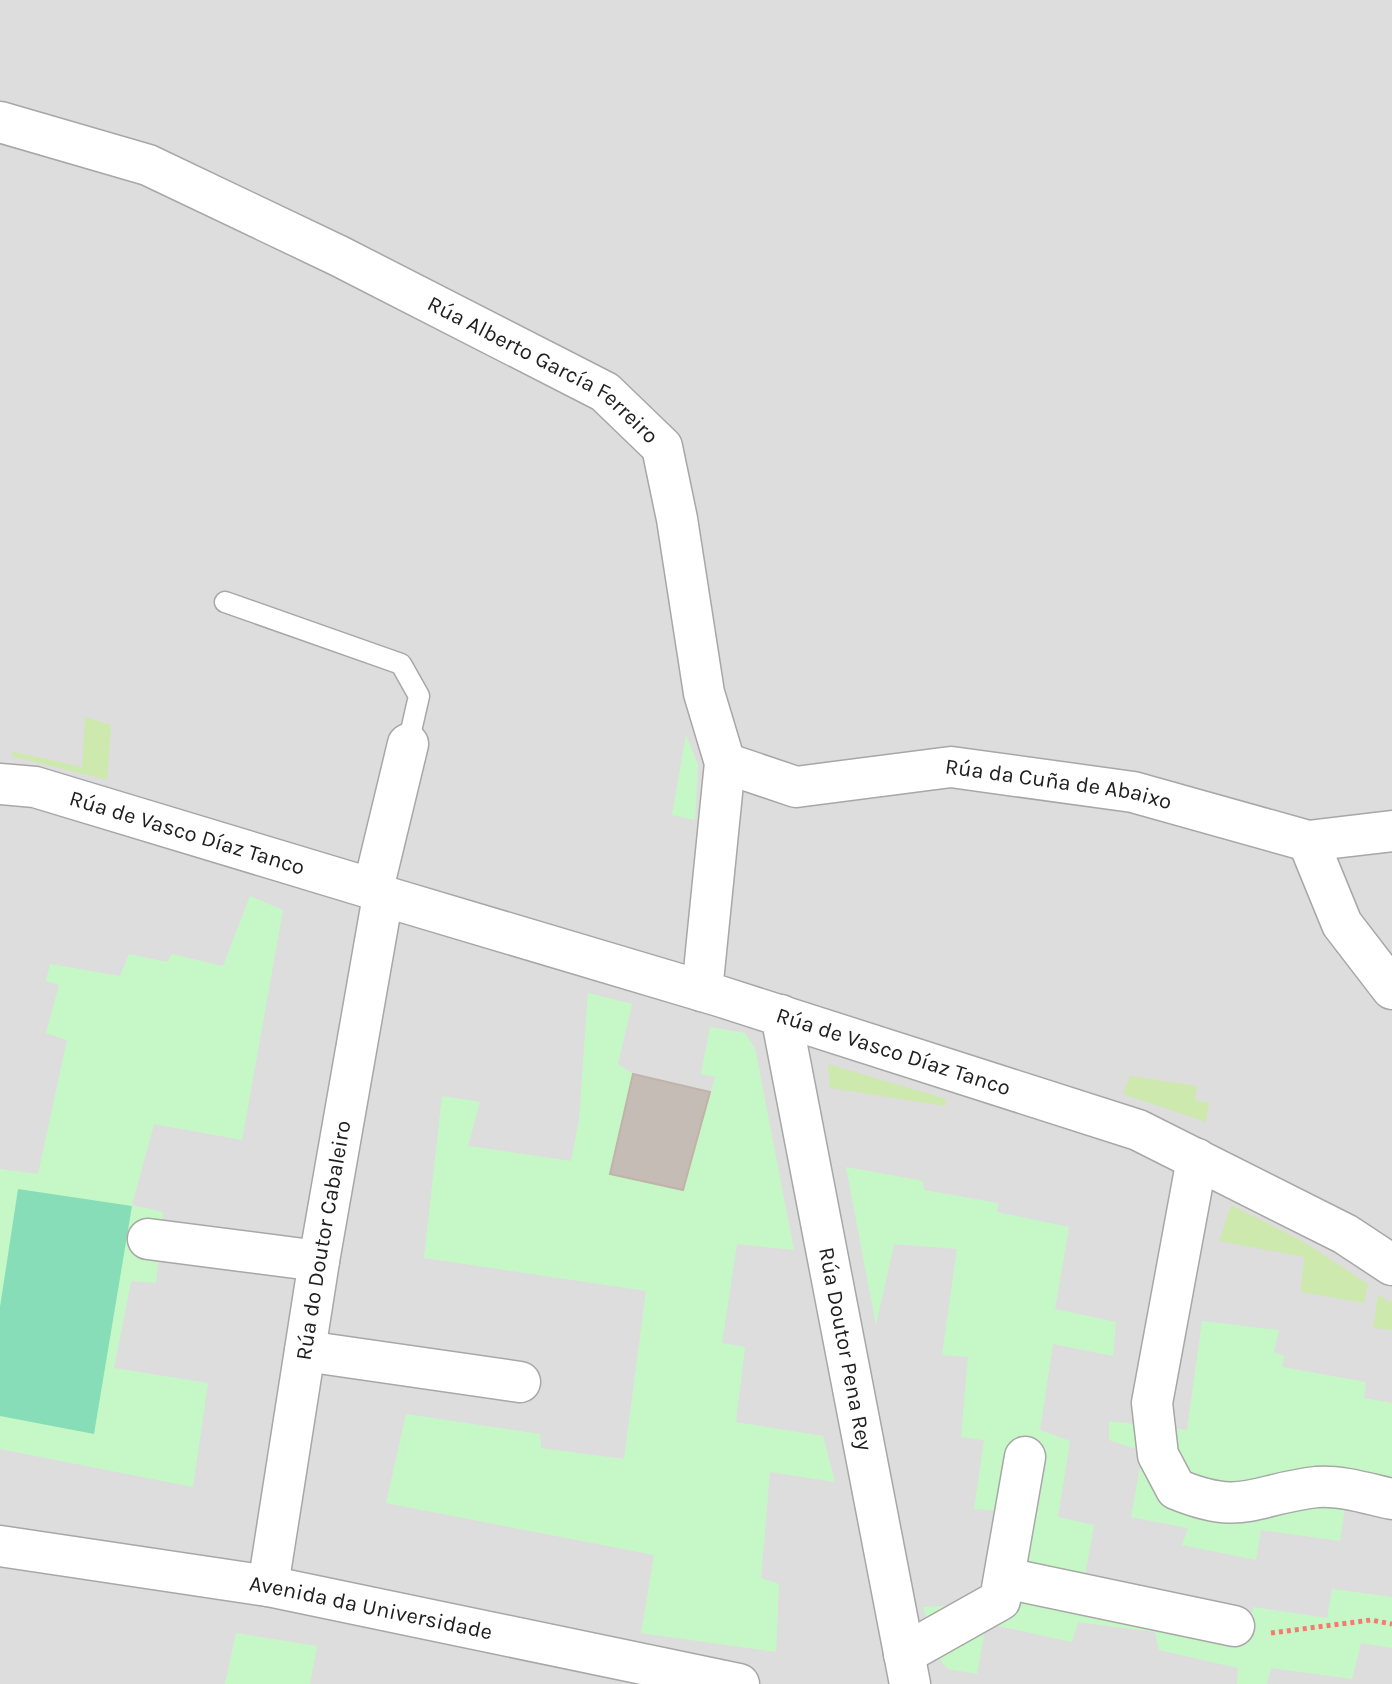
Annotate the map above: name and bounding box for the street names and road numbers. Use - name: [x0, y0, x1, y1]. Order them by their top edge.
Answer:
- street label: Rúa Alberto García Ferreiro: [423, 290, 663, 449]
- street label: Rúa da Cuña de Abaixo: [943, 753, 1175, 815]
- street label: Rúa de Vasco Díaz Tanco: [66, 785, 308, 881]
- street label: Rúa de Vasco Díaz Tanco: [773, 1002, 1014, 1101]
- street label: Rúa do Doutor Cabaleiro: [291, 1119, 356, 1362]
- street label: Rúa Doutor Pena Rey: [813, 1245, 878, 1453]
- street label: Avenida da Universidade: [248, 1570, 495, 1645]

